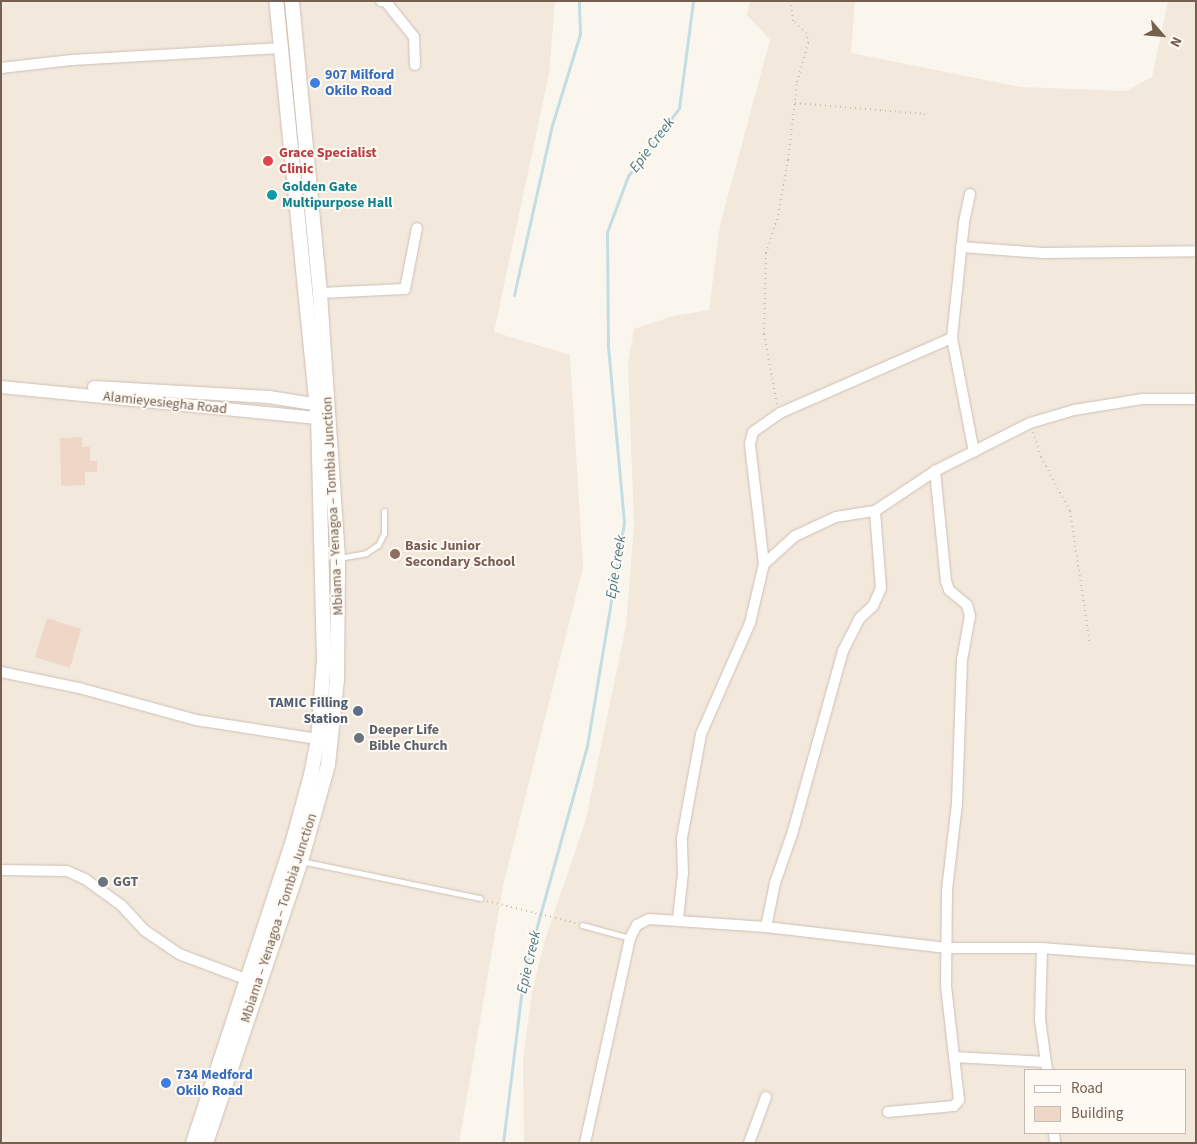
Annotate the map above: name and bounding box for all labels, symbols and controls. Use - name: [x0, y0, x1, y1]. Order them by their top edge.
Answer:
- north arrow: [1137, 10, 1187, 60]
- text: N: [1164, 33, 1186, 50]
- place label: 907 Milford Okilo Road: [325, 67, 394, 100]
- marker: 907 Milford Okilo Road: [309, 77, 321, 89]
- water label: Epie Creek: [626, 114, 678, 176]
- place label: Grace Specialist Clinic: [279, 145, 377, 178]
- marker: Grace Specialist Clinic: [261, 154, 275, 168]
- place label: Golden Gate Multipurpose Hall: [282, 179, 392, 212]
- marker: Golden Gate Multipurpose Hall: [266, 189, 278, 201]
- street label: Alamieyesiegha Road: [102, 388, 228, 418]
- street label: Mbiama – Yenagoa – Tombia Junction: [319, 396, 347, 616]
- water label: Epie Creek: [602, 534, 630, 600]
- place label: Basic Junior Secondary School: [405, 538, 515, 570]
- marker: Basic Junior Secondary School: [389, 548, 401, 560]
- place label: TAMIC Filling Station: [268, 695, 348, 728]
- marker: TAMIC Filling Station: [352, 705, 364, 717]
- place label: Deeper Life Bible Church: [369, 722, 447, 754]
- marker: Deeper Life Bible Church: [353, 732, 365, 744]
- street label: Mbiama – Yenagoa – Tombia Junction: [237, 811, 321, 1025]
- place label: GGT: [113, 874, 138, 890]
- marker: GGT: [97, 876, 109, 888]
- water label: Epie Creek: [513, 929, 545, 995]
- place label: 734 Medford Okilo Road: [176, 1067, 253, 1100]
- legend: [1024, 1069, 1187, 1134]
- marker: 734 Medford Okilo Road: [160, 1077, 172, 1089]
- text: Road: [1071, 1078, 1103, 1099]
- text: Building: [1071, 1103, 1123, 1124]

